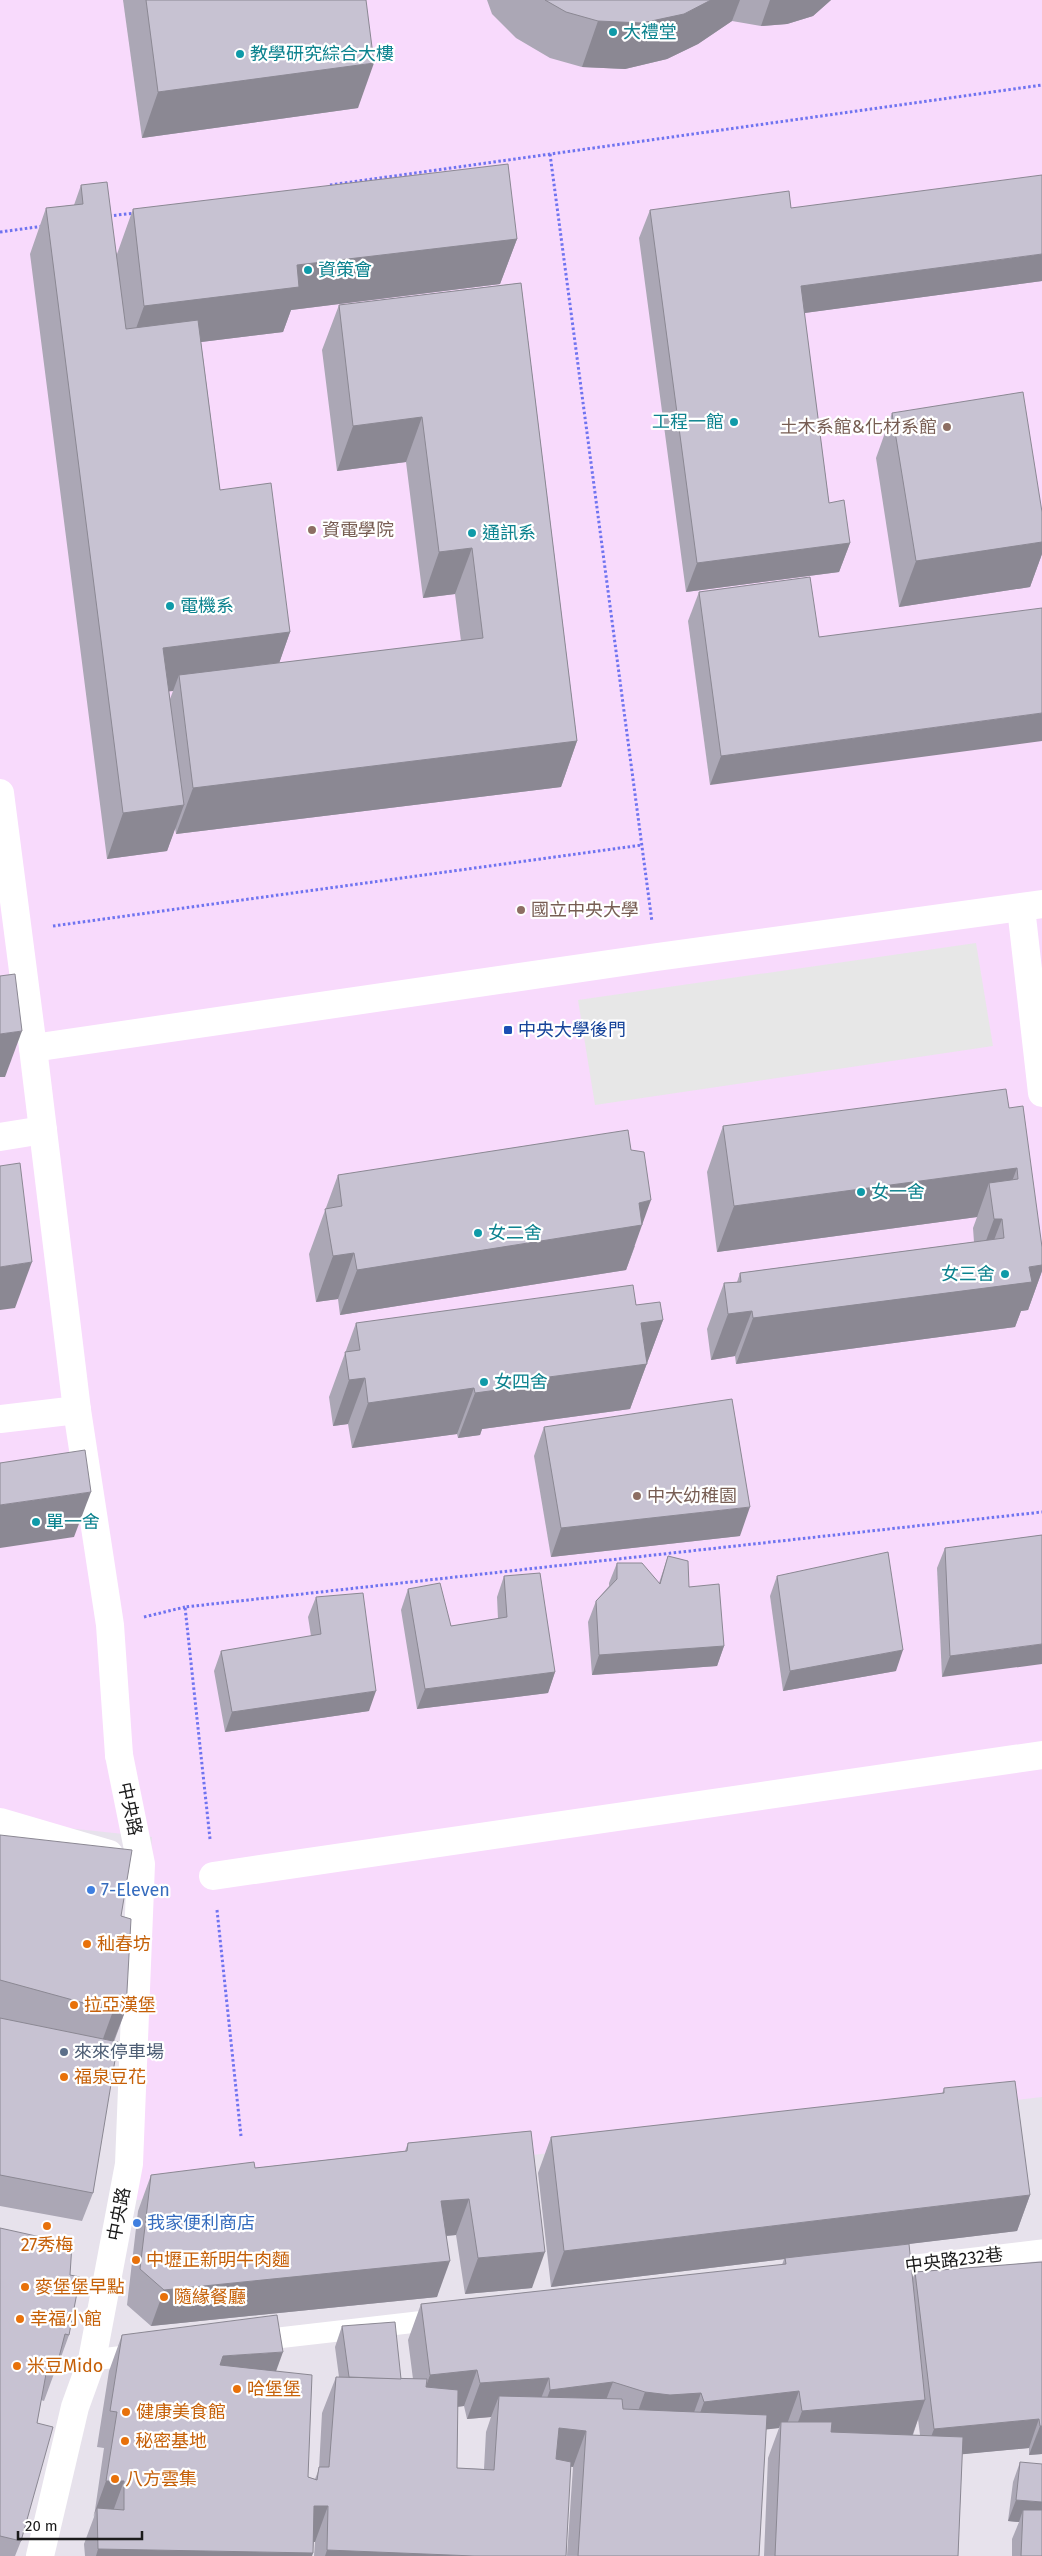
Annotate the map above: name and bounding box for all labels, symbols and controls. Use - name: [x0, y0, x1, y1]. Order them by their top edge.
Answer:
- place label: 大禮堂: [623, 21, 677, 43]
- marker: 大禮堂: [607, 26, 619, 38]
- place label: 教學研究綜合大樓: [250, 43, 394, 65]
- marker: 教學研究綜合大樓: [234, 48, 246, 60]
- place label: 資策會: [318, 259, 372, 281]
- marker: 資策會: [302, 264, 314, 276]
- place label: 工程一館: [652, 411, 724, 433]
- marker: 工程一館: [728, 416, 740, 428]
- place label: 土木系館&化材系館: [780, 416, 937, 438]
- marker: 土木系館&化材系館: [941, 421, 953, 433]
- place label: 資電學院: [322, 519, 394, 541]
- place label: 通訊系: [482, 522, 536, 544]
- marker: 資電學院: [306, 524, 318, 536]
- marker: 通訊系: [466, 527, 478, 539]
- place label: 電機系: [180, 595, 234, 617]
- marker: 電機系: [164, 600, 176, 612]
- place label: 國立中央大學: [531, 899, 639, 921]
- marker: 國立中央大學: [515, 904, 527, 916]
- place label: 中央大學後門: [518, 1019, 626, 1041]
- marker: 中央大學後門: [502, 1024, 514, 1036]
- place label: 女一舍: [871, 1181, 925, 1203]
- marker: 女一舍: [855, 1186, 867, 1198]
- place label: 女二舍: [488, 1222, 542, 1244]
- marker: 女二舍: [472, 1227, 484, 1239]
- place label: 女三舍: [941, 1263, 995, 1285]
- marker: 女三舍: [999, 1268, 1011, 1280]
- place label: 女四舍: [494, 1371, 548, 1393]
- marker: 女四舍: [478, 1376, 490, 1388]
- place label: 中大幼稚園: [647, 1485, 737, 1507]
- marker: 中大幼稚園: [631, 1490, 643, 1502]
- place label: 單一舍: [46, 1511, 100, 1533]
- marker: 單一舍: [30, 1516, 42, 1528]
- street label: 中央路: [114, 1780, 146, 1838]
- place label: 7-Eleven: [101, 1879, 170, 1901]
- marker: 7-Eleven: [85, 1884, 97, 1896]
- place label: 秈春坊: [97, 1933, 151, 1955]
- marker: 秈春坊: [81, 1938, 93, 1950]
- place label: 拉亞漢堡: [84, 1994, 156, 2016]
- marker: 拉亞漢堡: [68, 1999, 80, 2011]
- place label: 來來停車場: [74, 2041, 164, 2063]
- marker: 來來停車場: [58, 2046, 70, 2058]
- place label: 福泉豆花: [74, 2066, 146, 2088]
- marker: 福泉豆花: [58, 2071, 70, 2083]
- street label: 中央路: [103, 2185, 135, 2243]
- place label: 我家便利商店: [147, 2212, 255, 2234]
- marker: 我家便利商店: [131, 2217, 143, 2229]
- marker: 27秀梅: [41, 2220, 53, 2232]
- place label: 27秀梅: [21, 2234, 73, 2256]
- street label: 中央路232巷: [904, 2243, 1004, 2277]
- place label: 中壢正新明牛肉麵: [146, 2249, 290, 2271]
- marker: 中壢正新明牛肉麵: [130, 2254, 142, 2266]
- place label: 麥堡堡早點: [35, 2276, 125, 2298]
- marker: 麥堡堡早點: [19, 2281, 31, 2293]
- place label: 隨緣餐廳: [174, 2286, 246, 2308]
- marker: 隨緣餐廳: [158, 2291, 170, 2303]
- place label: 幸福小館: [30, 2308, 102, 2330]
- marker: 幸福小館: [14, 2313, 26, 2325]
- place label: 米豆Mido: [27, 2355, 103, 2377]
- marker: 米豆Mido: [11, 2360, 23, 2372]
- place label: 哈堡堡: [247, 2378, 301, 2400]
- marker: 哈堡堡: [231, 2383, 243, 2395]
- place label: 健康美食館: [136, 2401, 226, 2423]
- marker: 健康美食館: [120, 2406, 132, 2418]
- place label: 秘密基地: [135, 2430, 207, 2452]
- marker: 秘密基地: [119, 2435, 131, 2447]
- place label: 八方雲集: [125, 2468, 197, 2490]
- marker: 八方雲集: [109, 2473, 121, 2485]
- scale bar: [18, 2508, 141, 2540]
- text: 20 m: [25, 2517, 58, 2535]

